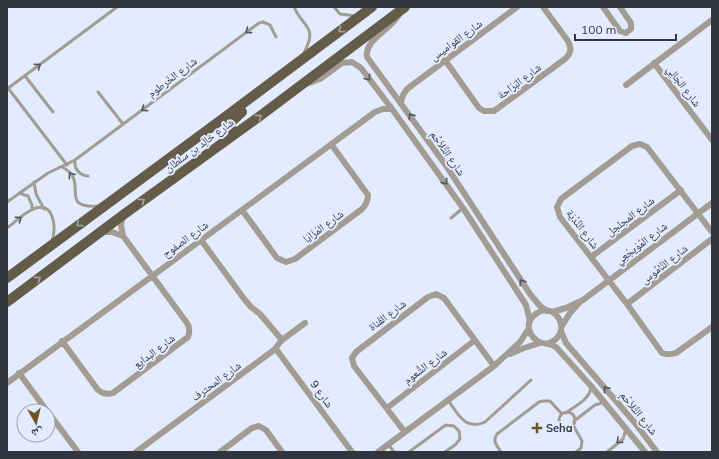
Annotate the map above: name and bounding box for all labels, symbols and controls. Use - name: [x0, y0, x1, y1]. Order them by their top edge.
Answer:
- street label: شارع القواميس: [427, 16, 485, 64]
- scale bar: [575, 16, 676, 42]
- text: 100 m: [581, 22, 616, 37]
- one-way arrow: [245, 26, 252, 33]
- one-way arrow: [338, 26, 345, 33]
- street label: شارع الخَرطوم: [145, 54, 199, 100]
- street label: شارع البَرَاحة: [494, 60, 544, 102]
- street label: شارع الجَالِي: [662, 62, 704, 111]
- one-way arrow: [34, 64, 41, 71]
- one-way arrow: [363, 73, 370, 80]
- one-way arrow: [141, 104, 148, 111]
- one-way arrow: [408, 113, 416, 120]
- one-way arrow: [255, 114, 262, 121]
- street label: شارع خالِد بن سلطان: [162, 115, 236, 175]
- street label: شارع التَّلاَحُم: [426, 128, 469, 179]
- one-way arrow: [69, 173, 76, 180]
- one-way arrow: [440, 178, 447, 185]
- street label: شارع المجلجل: [603, 193, 657, 239]
- one-way arrow: [138, 199, 145, 206]
- street label: شارع النَّدْيَة: [564, 206, 602, 252]
- street label: شارع المَزَايَا: [300, 207, 346, 245]
- one-way arrow: [15, 217, 22, 224]
- street label: شارع الصفوح: [159, 218, 211, 260]
- street label: شارع المُوَيجْعِي: [612, 219, 671, 269]
- one-way arrow: [76, 220, 83, 227]
- street label: شارع النَّامُوس: [638, 241, 690, 287]
- one-way arrow: [34, 277, 41, 284]
- one-way arrow: [519, 279, 527, 286]
- street label: شارع القَناة: [365, 296, 409, 334]
- street label: شارع البدايع: [130, 331, 178, 371]
- street label: شارع الشُّعوم: [400, 345, 450, 387]
- street label: شارع المحترف: [188, 358, 244, 404]
- street label: شارع 9: [307, 378, 337, 410]
- one-way arrow: [604, 386, 611, 394]
- street label: شارع التَّلاَحُم: [616, 388, 661, 438]
- north arrow: [16, 403, 56, 443]
- place label: Seha: [546, 421, 573, 435]
- marker: Seha: [531, 422, 543, 434]
- text: ش: [30, 424, 44, 441]
- one-way arrow: [616, 437, 624, 444]

